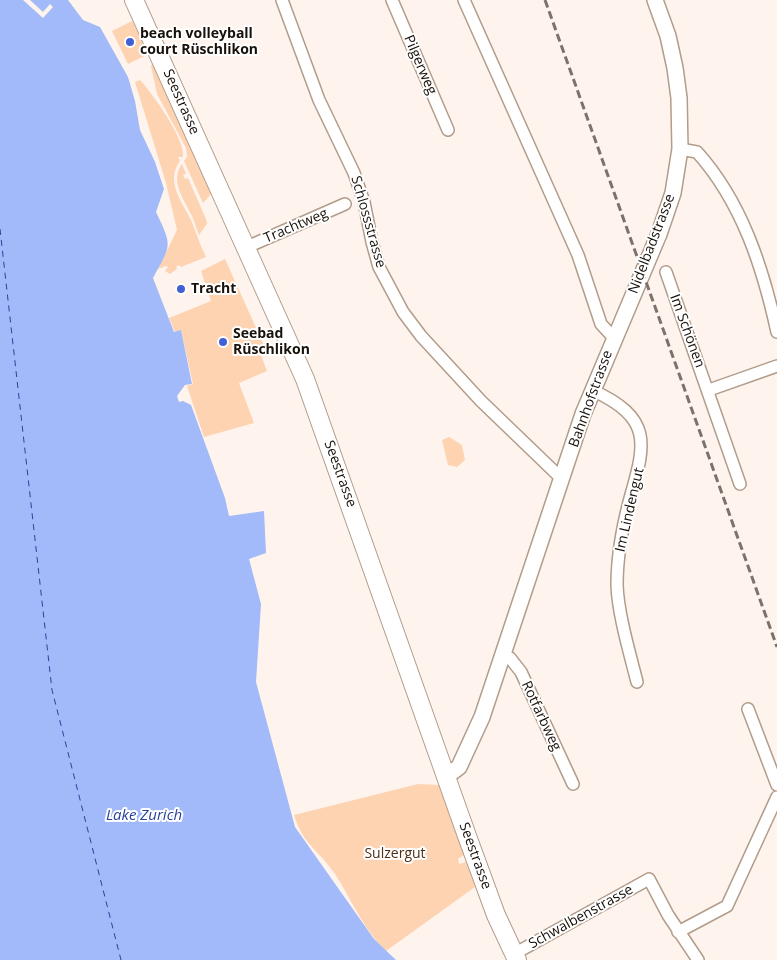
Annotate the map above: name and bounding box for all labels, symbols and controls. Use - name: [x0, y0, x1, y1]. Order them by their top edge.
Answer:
- place label: beach volleyball court Rüschlikon: [140, 26, 258, 58]
- street label: Pilgerweg: [400, 33, 440, 97]
- marker: beach volleyball court Rüschlikon: [124, 36, 136, 48]
- street label: Seestrasse: [159, 67, 203, 137]
- street label: Schlossstrasse: [347, 174, 389, 270]
- street label: Nidelbadstrasse: [625, 192, 679, 296]
- street label: Trachtweg: [262, 205, 330, 247]
- place label: Tracht: [191, 281, 236, 297]
- marker: Tracht: [175, 283, 187, 295]
- street label: Im Schönen: [666, 292, 708, 370]
- place label: Seebad Rüschlikon: [233, 326, 310, 358]
- marker: Seebad Rüschlikon: [217, 336, 229, 348]
- street label: Bahnhofstrasse: [566, 348, 616, 450]
- street label: Seestrasse: [320, 438, 360, 510]
- street label: Im Lindengut: [612, 466, 648, 554]
- street label: Rotfarbweg: [518, 678, 564, 754]
- water label: Lake Zurich: [106, 807, 182, 825]
- street label: Seestrasse: [455, 820, 495, 892]
- park label: Sulzergut: [364, 846, 426, 862]
- street label: Schwalbenstrasse: [526, 881, 636, 953]

